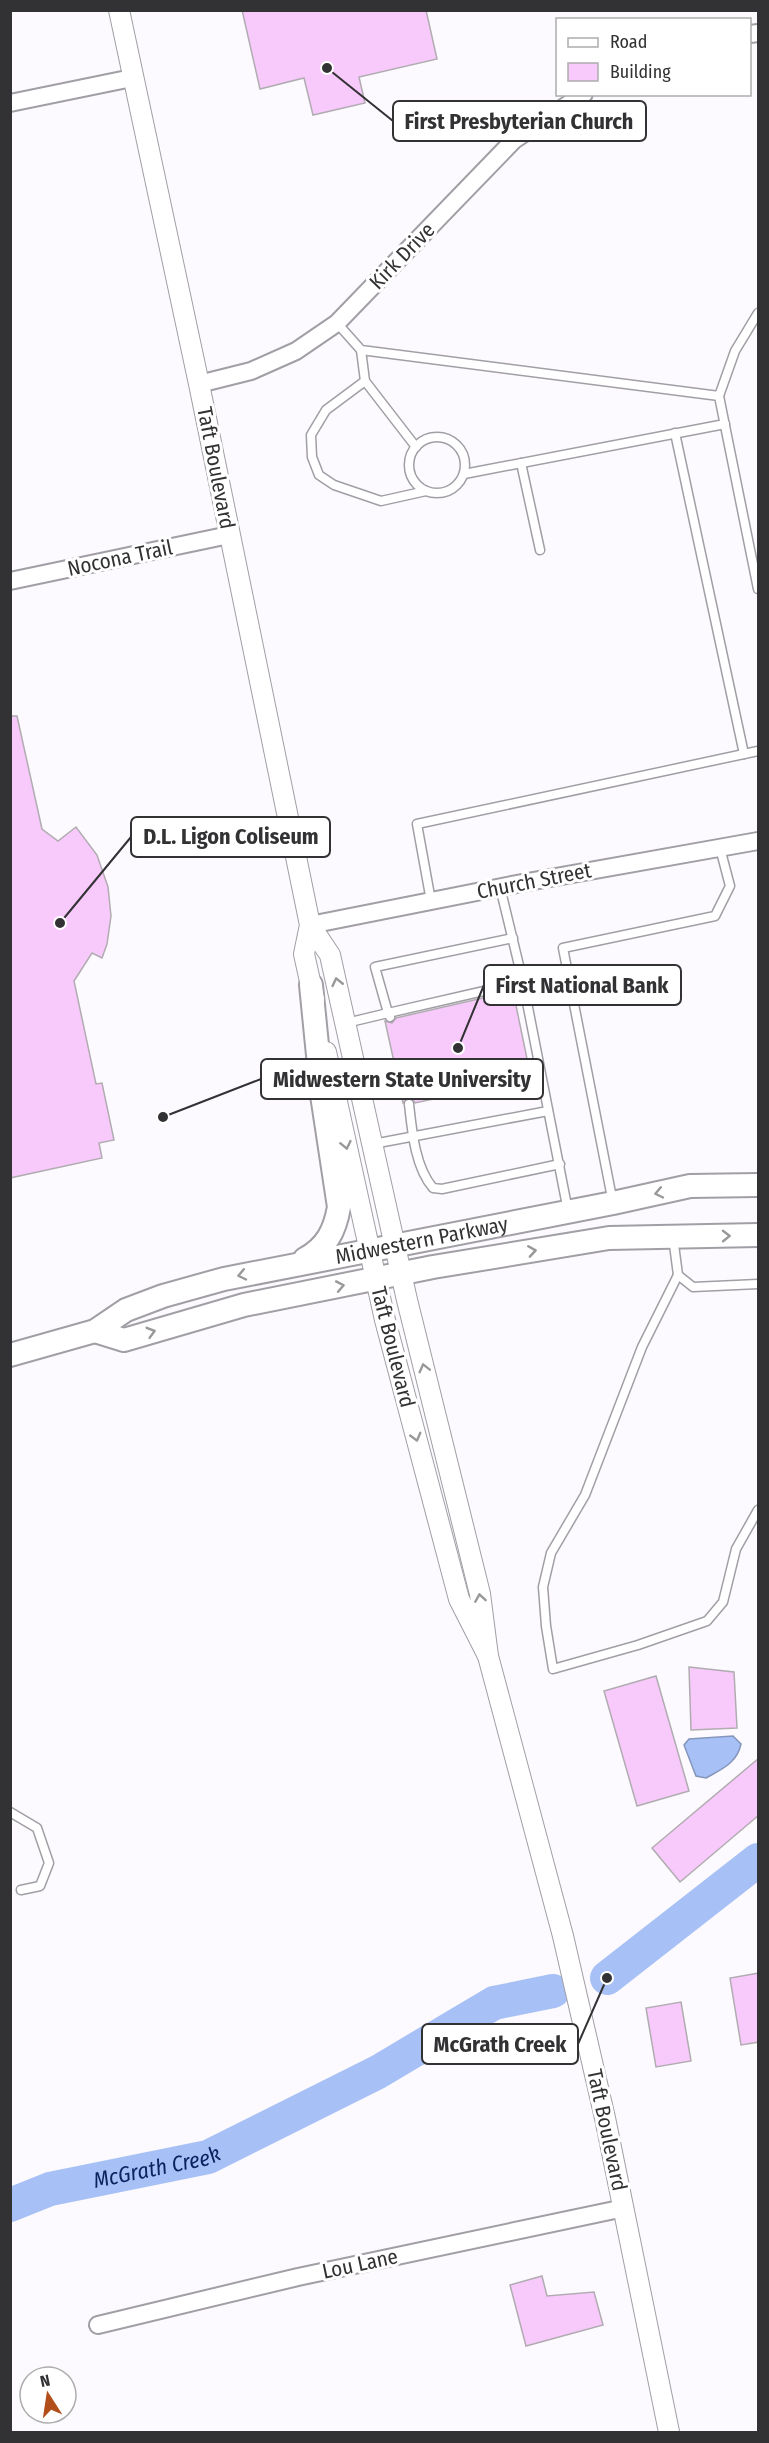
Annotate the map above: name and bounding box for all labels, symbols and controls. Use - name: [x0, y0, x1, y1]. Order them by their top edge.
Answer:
- legend: [556, 18, 751, 96]
- text: Road: [610, 31, 647, 53]
- text: Building: [610, 61, 671, 83]
- callout: First Presbyterian Church: [393, 101, 646, 141]
- text: First Presbyterian Church: [405, 108, 633, 135]
- street label: Kirk Drive: [364, 217, 440, 295]
- street label: Taft Boulevard: [191, 405, 241, 531]
- street label: Nocona Trail: [65, 534, 175, 582]
- callout: D.L. Ligon Coliseum: [131, 817, 330, 857]
- text: D.L. Ligon Coliseum: [143, 823, 319, 850]
- street label: Church Street: [475, 857, 593, 905]
- callout: First National Bank: [484, 965, 681, 1005]
- text: First National Bank: [496, 972, 669, 999]
- one-way arrow: [331, 977, 344, 987]
- callout: Midwestern State University: [261, 1059, 543, 1099]
- text: Midwestern State University: [273, 1066, 531, 1093]
- one-way arrow: [339, 1140, 352, 1150]
- one-way arrow: [654, 1185, 664, 1198]
- street label: Midwestern Parkway: [333, 1211, 511, 1270]
- one-way arrow: [721, 1229, 730, 1242]
- one-way arrow: [527, 1245, 537, 1258]
- one-way arrow: [237, 1268, 247, 1281]
- one-way arrow: [335, 1280, 345, 1293]
- street label: Taft Boulevard: [365, 1284, 421, 1410]
- one-way arrow: [145, 1327, 156, 1339]
- one-way arrow: [418, 1363, 431, 1373]
- one-way arrow: [409, 1431, 421, 1442]
- one-way arrow: [474, 1593, 487, 1603]
- callout: McGrath Creek: [422, 2024, 578, 2064]
- text: McGrath Creek: [434, 2031, 567, 2058]
- street label: Taft Boulevard: [581, 2067, 633, 2193]
- water label: McGrath Creek: [91, 2139, 225, 2193]
- street label: Lou Lane: [320, 2243, 400, 2285]
- north arrow: [18, 2365, 78, 2425]
- text: N: [38, 2371, 52, 2391]

